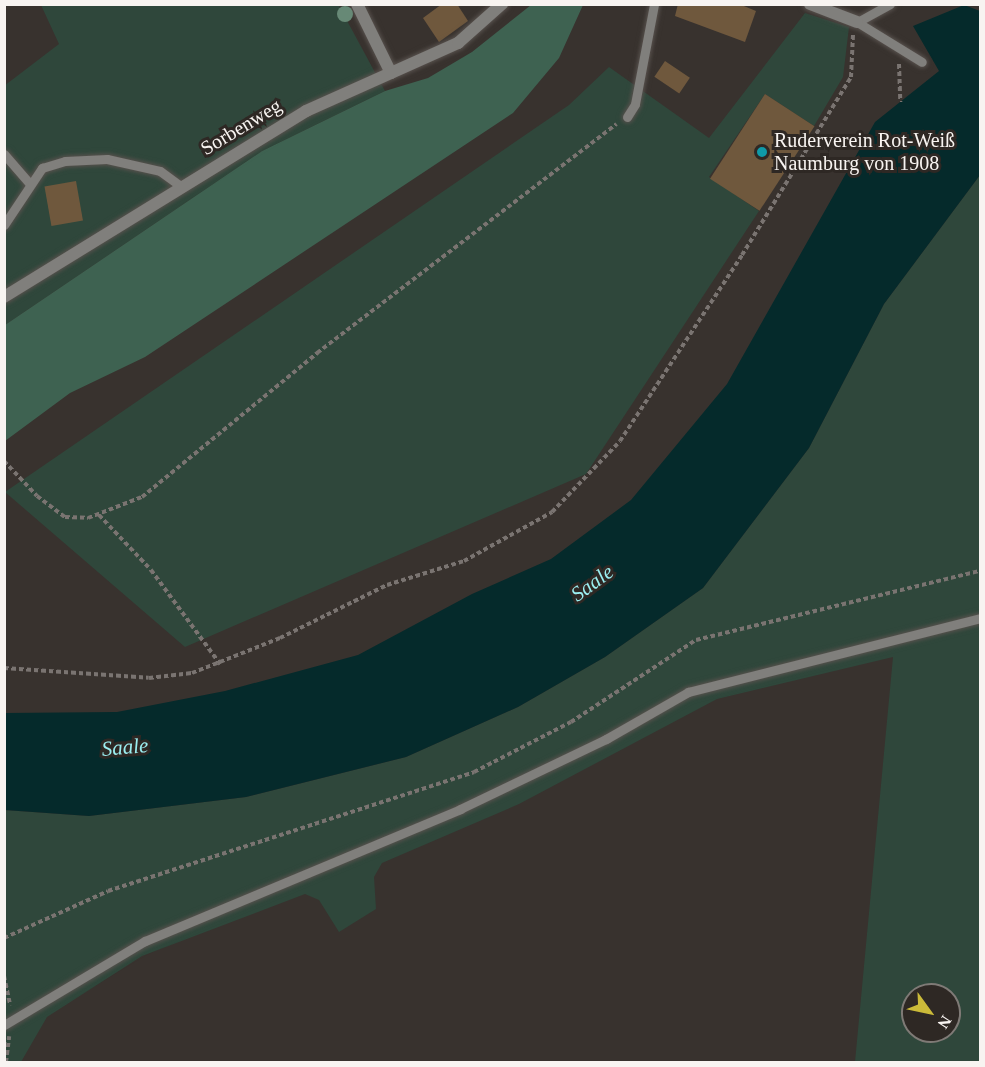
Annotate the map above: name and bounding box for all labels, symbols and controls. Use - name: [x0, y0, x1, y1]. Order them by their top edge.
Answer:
- street label: Sorbenweg: [196, 94, 286, 160]
- place label: Ruderverein Rot-Weiß Naumburg von 1908: [774, 128, 955, 175]
- marker: Ruderverein Rot-Weiß Naumburg von 1908: [755, 145, 769, 159]
- water label: Saale: [566, 559, 618, 607]
- water label: Saale: [101, 732, 149, 762]
- north arrow: [901, 983, 961, 1043]
- text: N: [935, 1013, 955, 1031]

